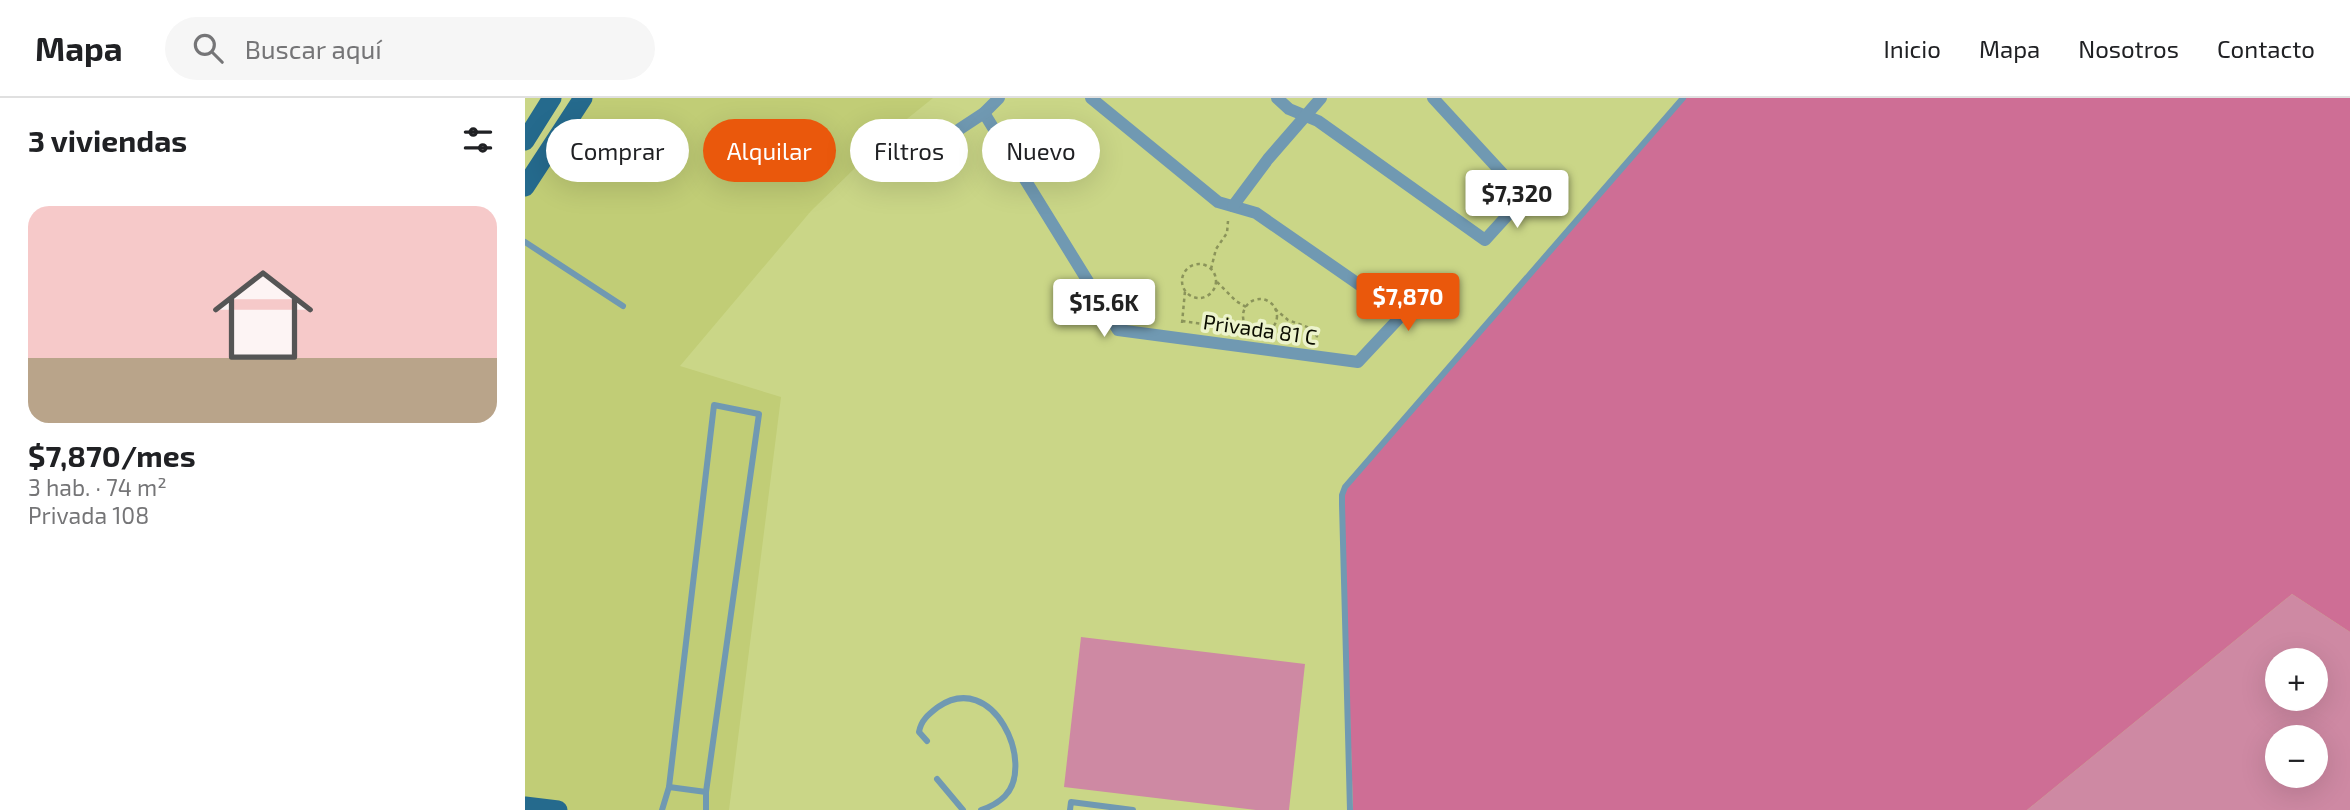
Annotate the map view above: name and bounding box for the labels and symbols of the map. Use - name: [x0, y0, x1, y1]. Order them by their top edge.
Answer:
- pin: $7,320: [1460, 170, 1574, 230]
- pin: $7,870: [1351, 274, 1465, 333]
- pin: $15.6K: [1047, 280, 1161, 339]
- street label: Privada 81 C: [1202, 308, 1319, 349]

